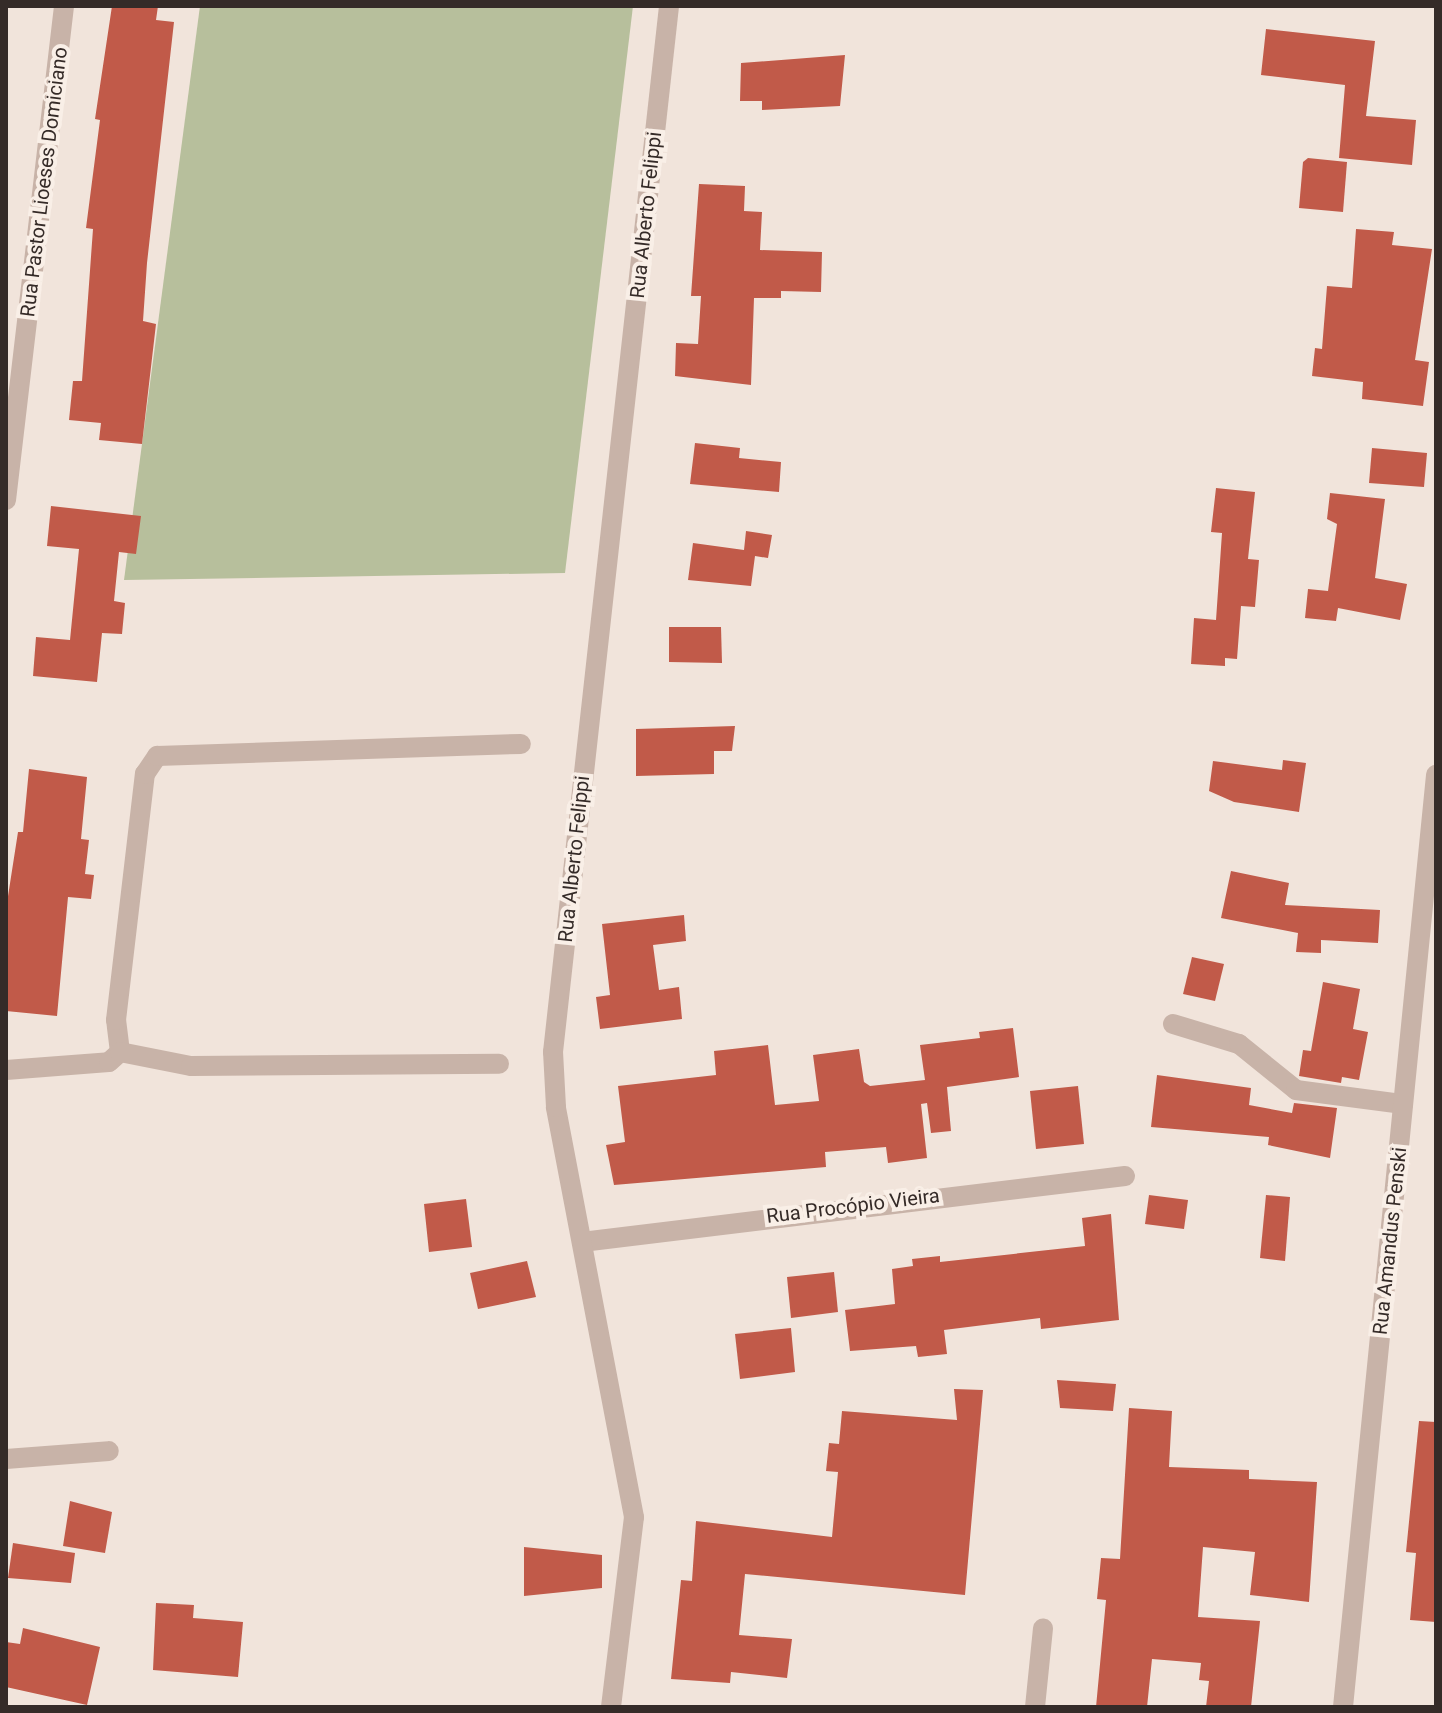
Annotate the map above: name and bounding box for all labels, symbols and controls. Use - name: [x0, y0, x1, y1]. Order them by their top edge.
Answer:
- street label: Rua Pastor Lioeses Domiciano: [16, 46, 72, 318]
- street label: Rua Alberto Felippi: [625, 130, 667, 300]
- street label: Rua Alberto Felippi: [553, 774, 595, 944]
- street label: Rua Amandus Penski: [1368, 1146, 1412, 1336]
- street label: Rua Procópio Vieira: [765, 1183, 941, 1229]

